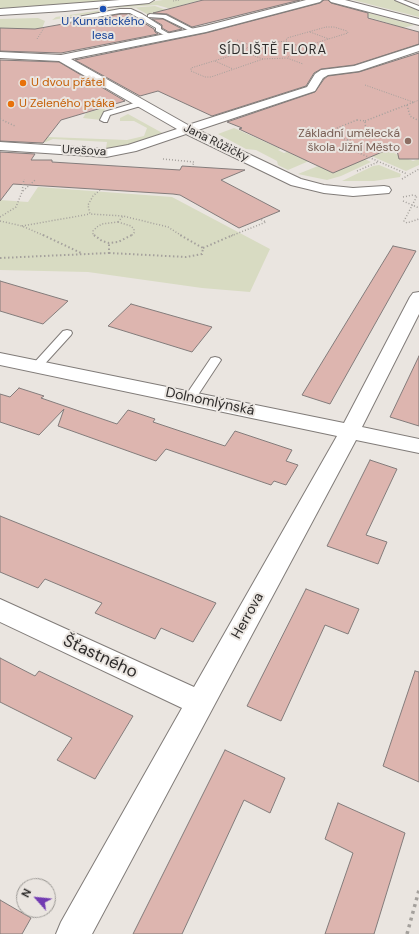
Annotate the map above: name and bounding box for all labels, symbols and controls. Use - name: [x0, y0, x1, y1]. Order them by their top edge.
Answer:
- marker: U Kunratického lesa: [98, 4, 108, 14]
- place label: U Kunratického lesa: [61, 15, 145, 43]
- district label: SÍDLIŠTĚ FLORA: [219, 43, 327, 59]
- place label: U dvou přátel: [31, 76, 105, 90]
- marker: U dvou přátel: [18, 78, 28, 88]
- place label: U Zeleného ptáka: [19, 97, 115, 111]
- marker: U Zeleného ptáka: [6, 99, 16, 109]
- street label: Jana Růžičky: [181, 121, 251, 165]
- place label: Základní umělecká škola Jižní Město: [298, 127, 400, 155]
- marker: Základní umělecká škola Jižní Město: [403, 136, 413, 146]
- street label: Urešova: [62, 143, 106, 159]
- street label: Dolnomlýnská: [164, 384, 256, 420]
- street label: Herrova: [228, 590, 268, 642]
- street label: Šťastného: [59, 631, 141, 683]
- north arrow: [16, 878, 56, 918]
- text: N: [18, 886, 34, 900]

